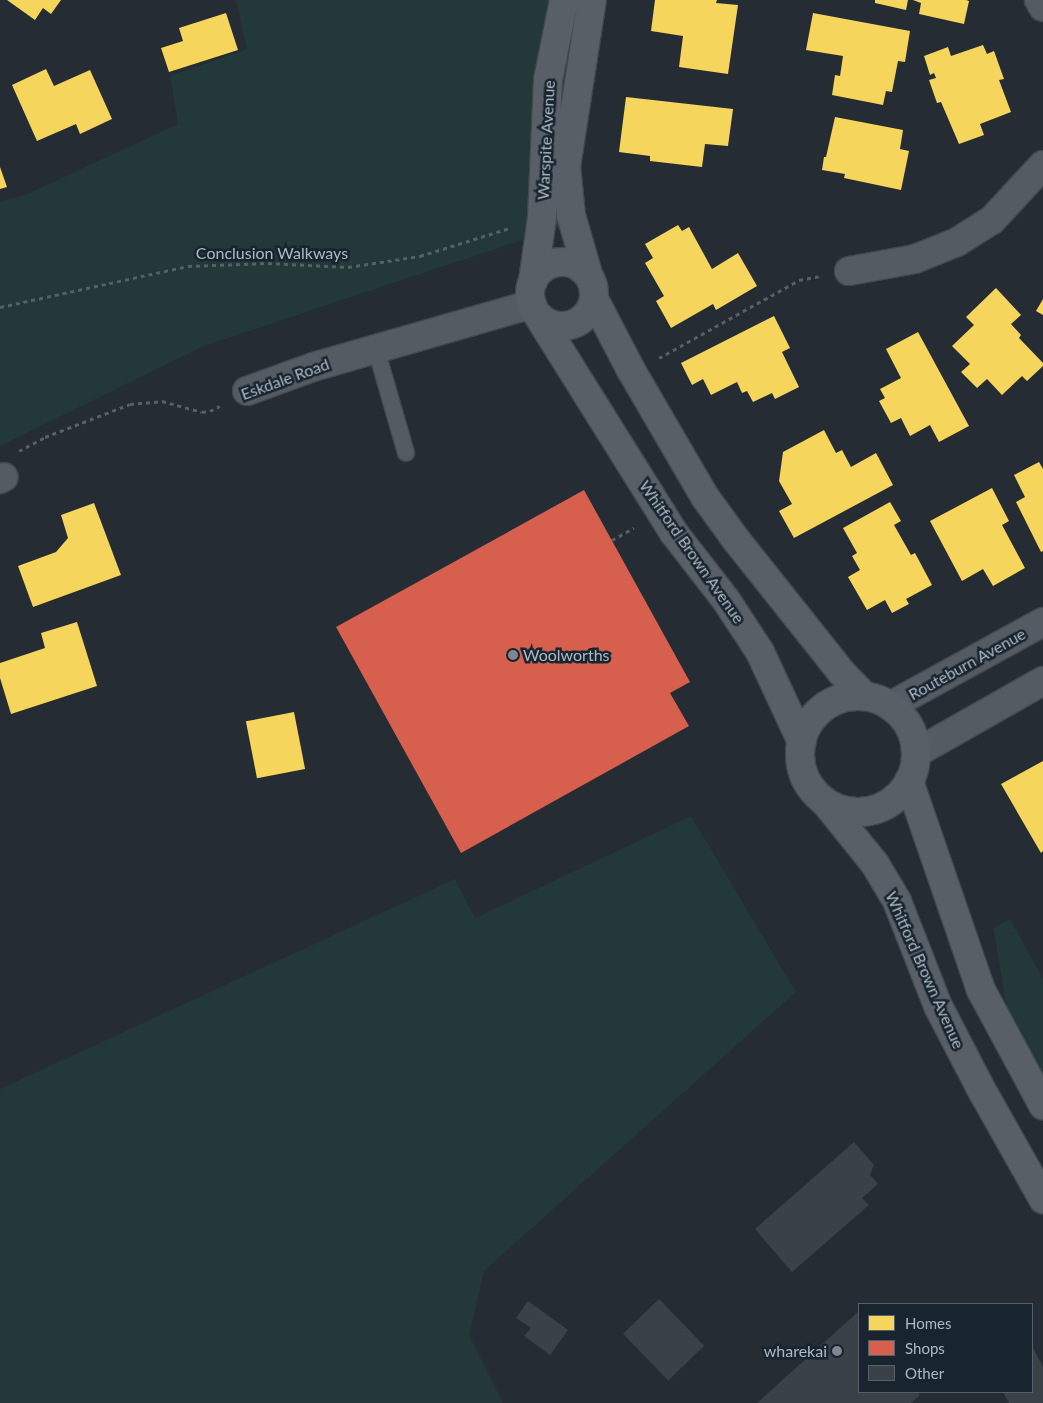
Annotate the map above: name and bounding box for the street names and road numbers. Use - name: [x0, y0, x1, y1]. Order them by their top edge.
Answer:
- street label: Warspite Avenue: [533, 79, 559, 201]
- street label: Conclusion Walkways: [196, 243, 348, 263]
- street label: Eskdale Road: [238, 354, 332, 404]
- street label: Whitford Brown Avenue: [635, 477, 749, 627]
- street label: Routeburn Avenue: [905, 624, 1029, 704]
- street label: Whitford Brown Avenue: [881, 888, 969, 1052]

